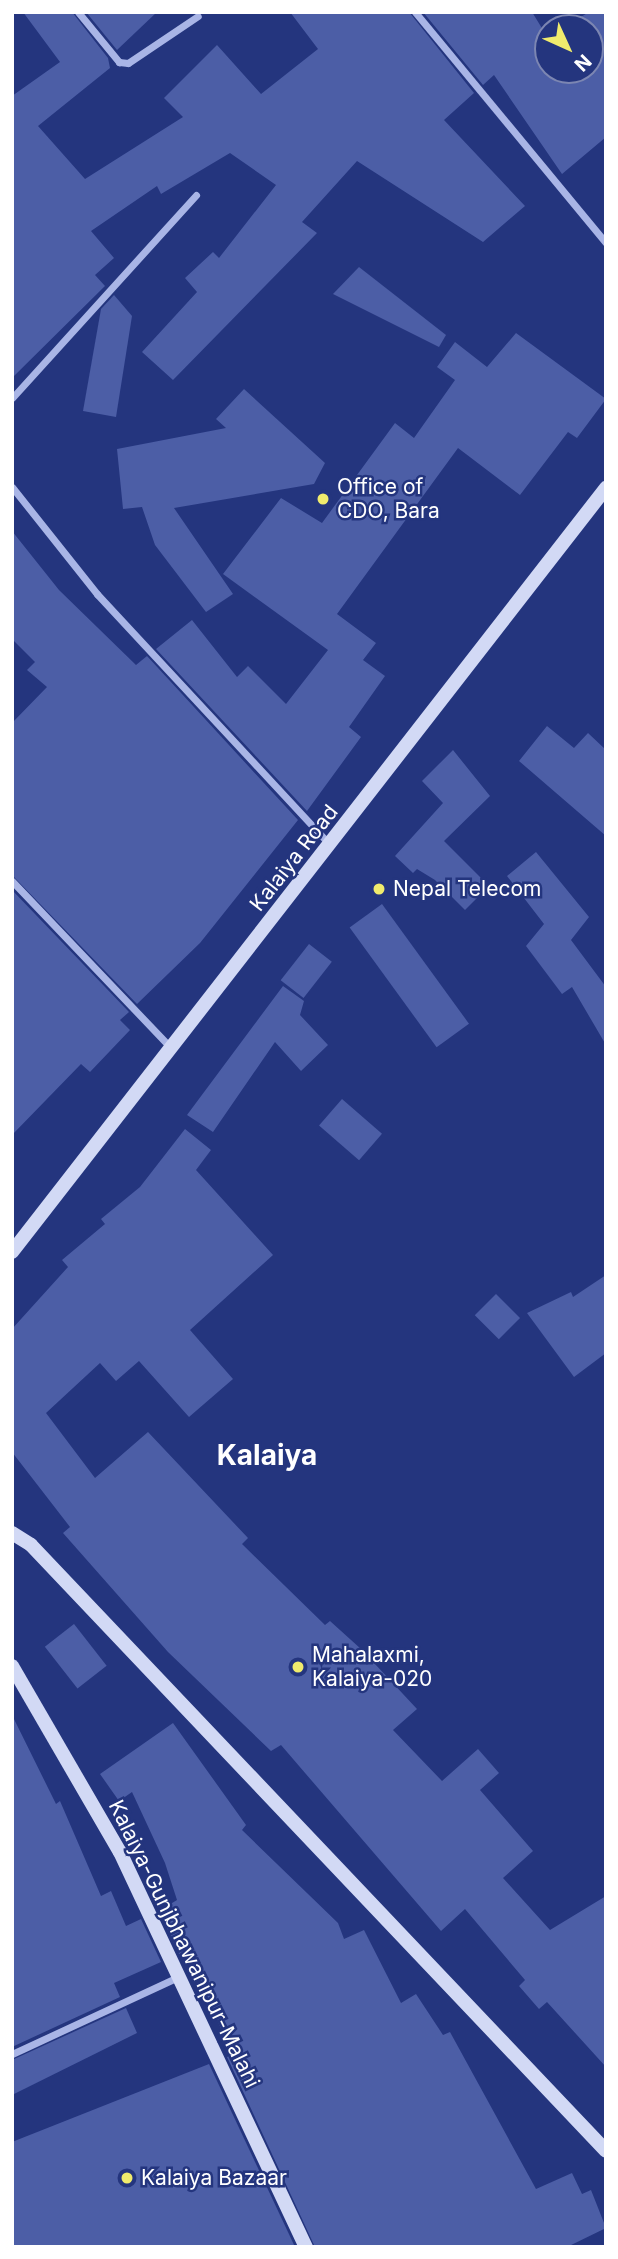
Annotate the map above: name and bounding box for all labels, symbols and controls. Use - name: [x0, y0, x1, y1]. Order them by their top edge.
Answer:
- north arrow: [534, 14, 604, 84]
- text: N: [570, 50, 596, 76]
- place label: Office of CDO, Bara: [337, 474, 440, 524]
- marker: Office of CDO, Bara: [315, 491, 331, 507]
- street label: Kalaiya Road: [245, 800, 343, 916]
- place label: Nepal Telecom: [393, 876, 541, 902]
- marker: Nepal Telecom: [371, 881, 387, 897]
- district label: Kalaiya: [217, 1438, 317, 1472]
- place label: Mahalaxmi, Kalaiya-020: [312, 1642, 432, 1692]
- marker: Mahalaxmi, Kalaiya-020: [290, 1659, 306, 1675]
- street label: Kalaiya-Gunjbhawanipur-Malahi: [103, 1796, 265, 2092]
- place label: Kalaiya Bazaar: [141, 2165, 287, 2191]
- marker: Kalaiya Bazaar: [119, 2170, 135, 2186]

